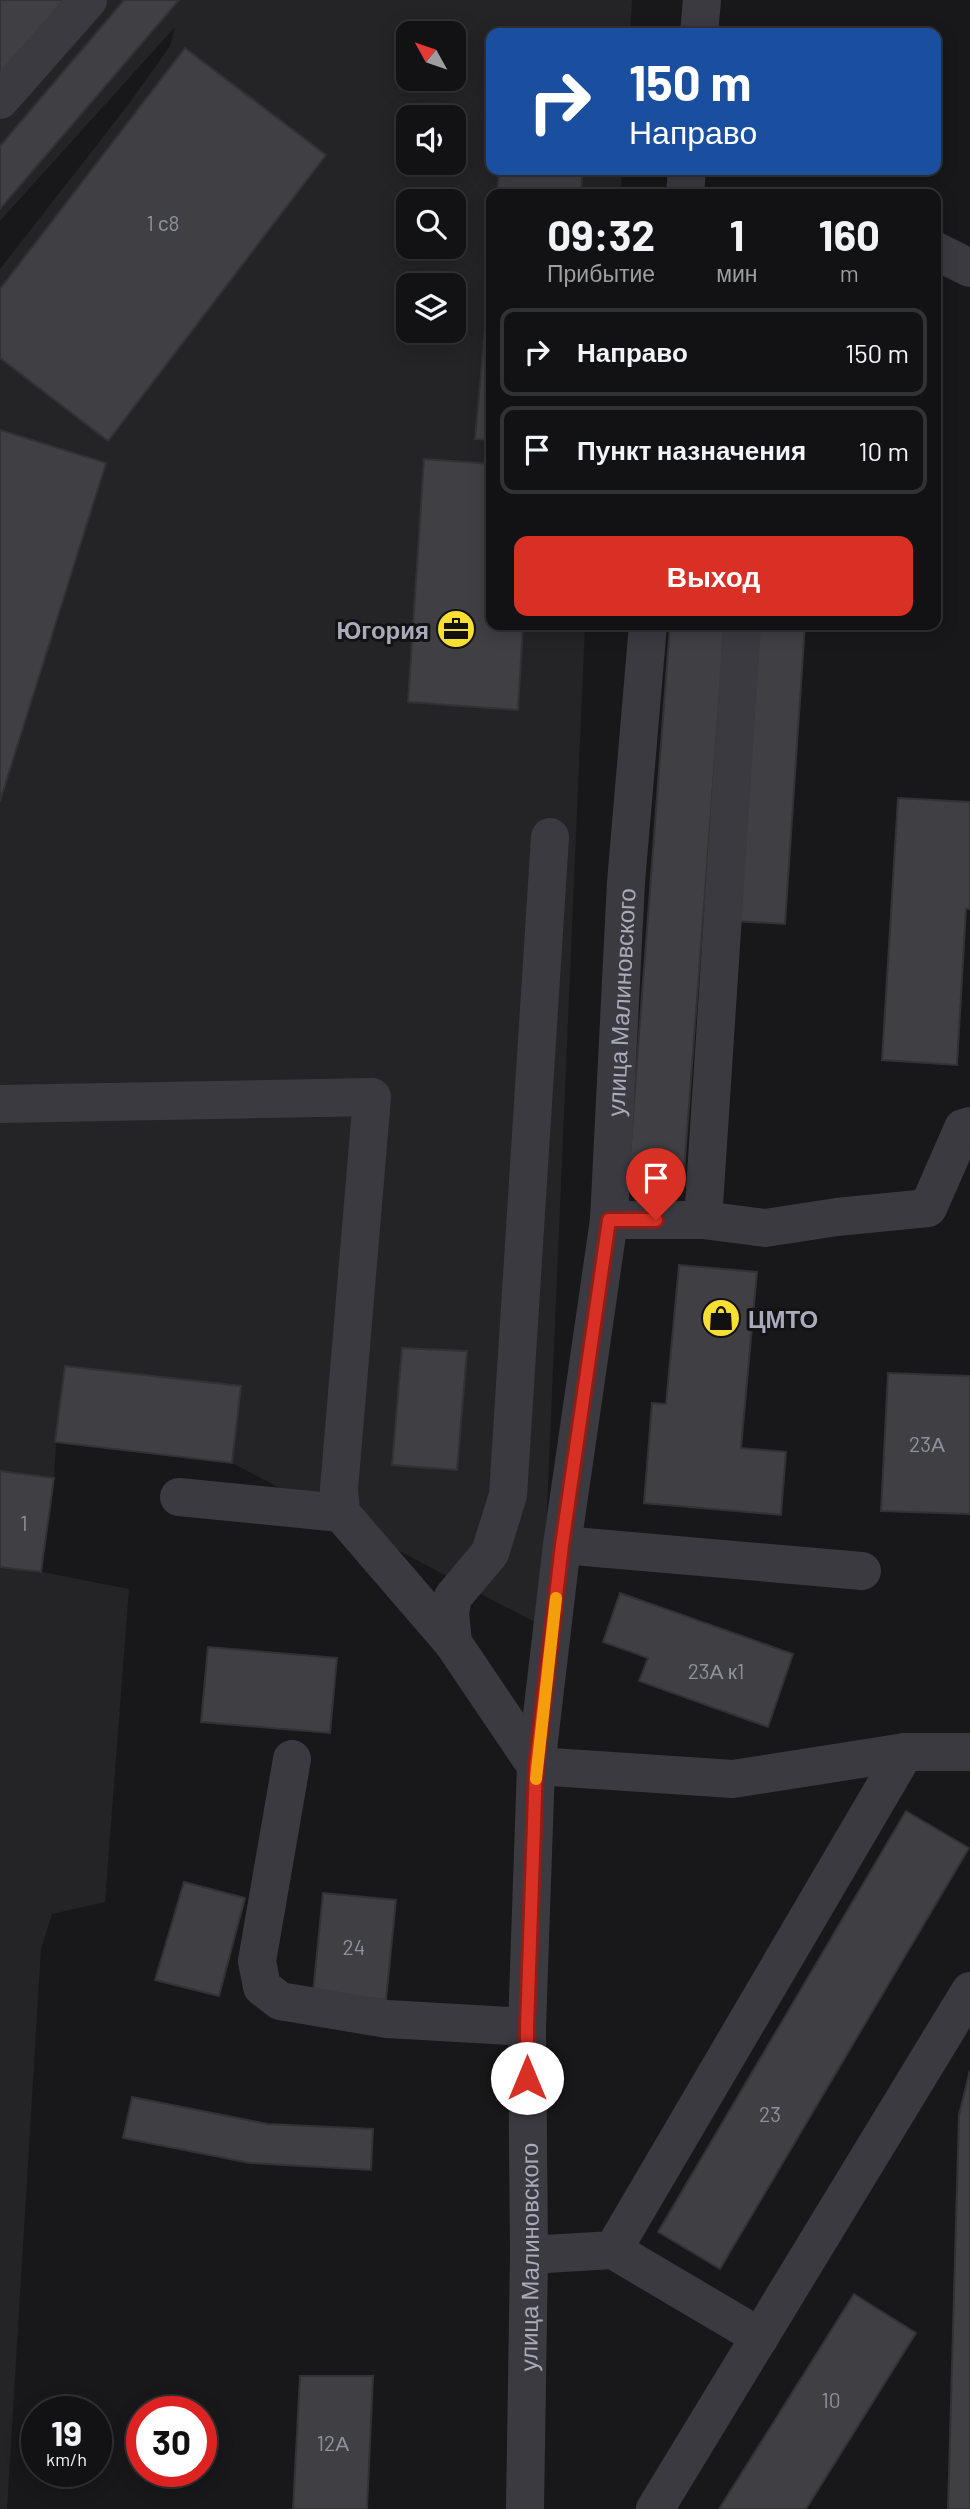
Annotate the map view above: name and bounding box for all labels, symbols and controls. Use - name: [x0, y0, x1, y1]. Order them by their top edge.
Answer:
- north arrow: [396, 21, 466, 91]
- map controls: [396, 21, 466, 343]
- text: 150 m: [629, 52, 751, 111]
- icon: right: [514, 56, 605, 147]
- button: sound: [396, 105, 466, 175]
- text: Направо: [629, 112, 757, 150]
- button: search: [396, 189, 466, 259]
- text: 09:32: [547, 209, 655, 259]
- text: 1: [729, 209, 744, 259]
- text: 160: [819, 209, 880, 259]
- house number: 1 с8: [147, 210, 180, 235]
- text: Прибытие: [547, 259, 655, 287]
- text: мин: [716, 259, 758, 287]
- text: m: [840, 259, 859, 287]
- button: layers: [396, 273, 466, 343]
- icon: right: [518, 333, 556, 371]
- text: Направо: [577, 336, 688, 367]
- text: 150 m: [845, 337, 909, 368]
- icon: arrive: [518, 431, 556, 469]
- text: Пункт назначения: [577, 434, 806, 465]
- text: 10 m: [859, 435, 909, 466]
- button: Выход: [514, 536, 913, 616]
- office icon: Югория: [435, 608, 477, 650]
- place label: Югория: [336, 615, 429, 644]
- street label: улица Малиновского: [600, 887, 640, 1117]
- pin: [626, 1148, 686, 1220]
- icon: arrive: [637, 1159, 675, 1197]
- shop icon: ЦМТО: [700, 1297, 742, 1339]
- place label: ЦМТО: [748, 1304, 818, 1333]
- house number: 23А: [909, 1431, 945, 1456]
- house number: 1: [20, 1510, 28, 1535]
- house number: 23А к1: [688, 1658, 744, 1683]
- house number: 24: [343, 1934, 365, 1959]
- position arrow: [490, 2041, 564, 2115]
- house number: 23: [759, 2101, 781, 2126]
- street label: улица Малиновского: [513, 2143, 544, 2372]
- house number: 10: [821, 2387, 841, 2412]
- speed limit sign: 30: [126, 2396, 217, 2487]
- text: 19: [51, 2411, 82, 2453]
- house number: 12А: [317, 2430, 349, 2455]
- text: km/h: [46, 2448, 87, 2470]

